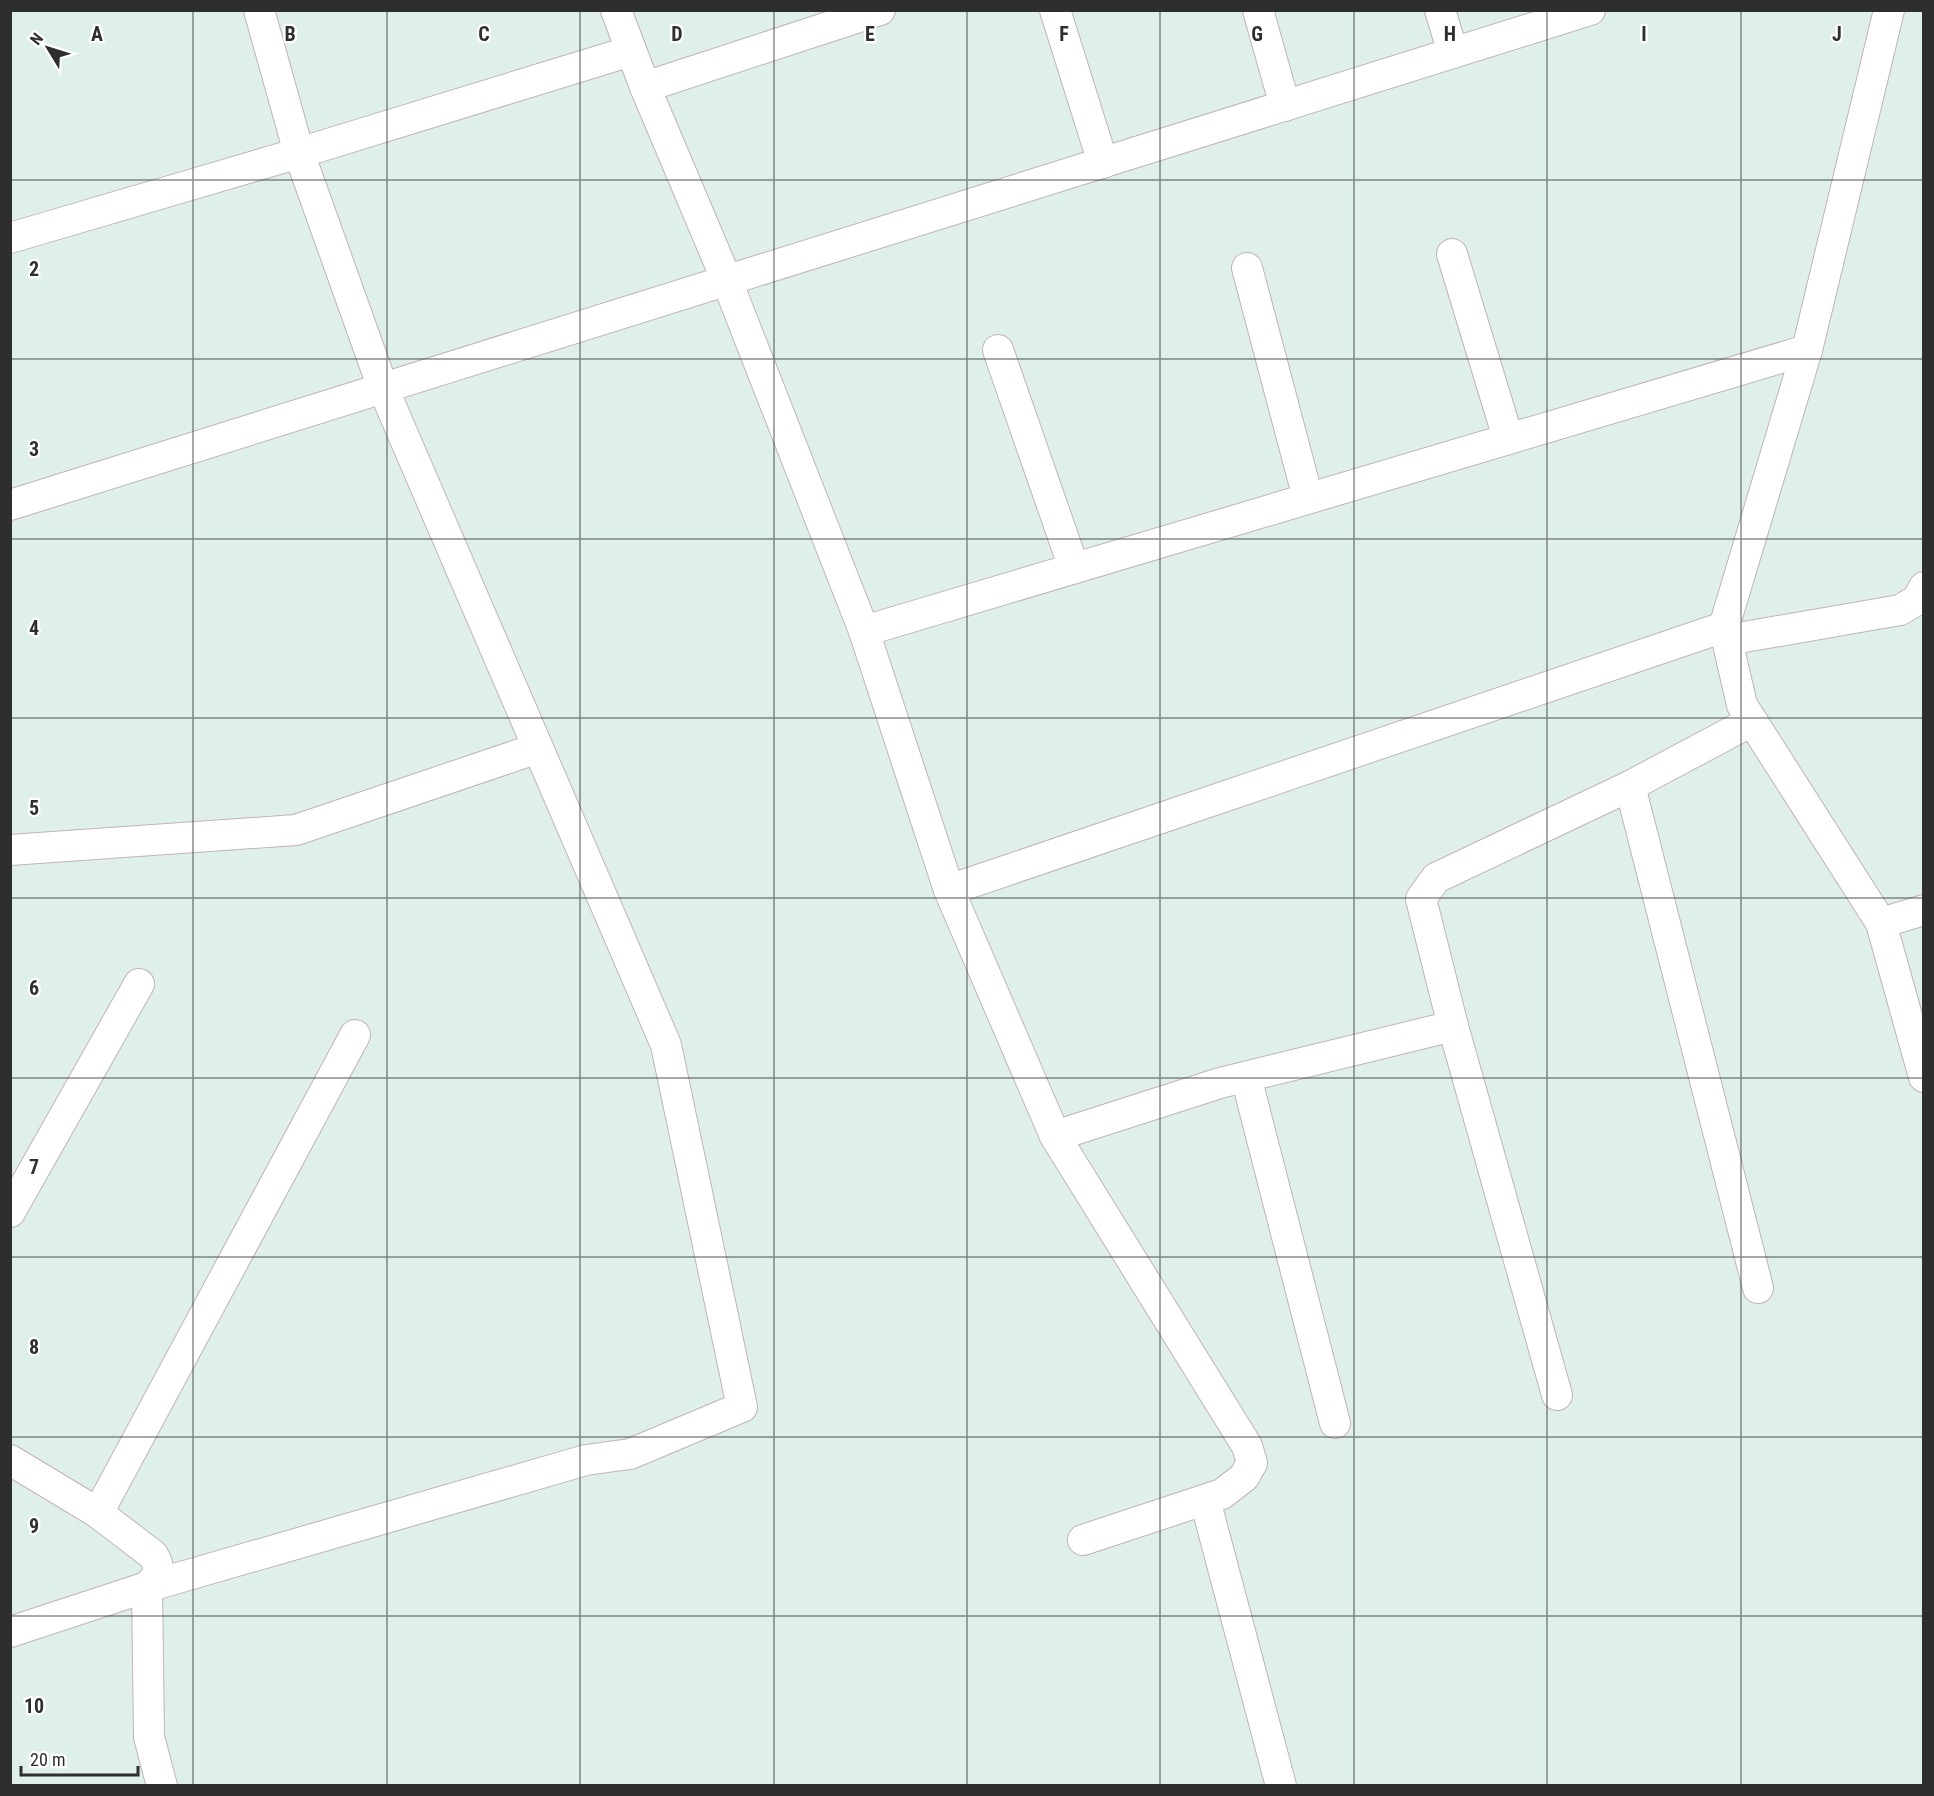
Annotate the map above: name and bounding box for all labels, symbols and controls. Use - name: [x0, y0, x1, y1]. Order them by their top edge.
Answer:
- north arrow: [18, 18, 78, 78]
- text: A: [91, 22, 103, 46]
- text: B: [284, 22, 296, 46]
- text: C: [478, 22, 490, 46]
- text: D: [671, 22, 683, 46]
- text: E: [865, 22, 875, 46]
- text: F: [1059, 22, 1069, 46]
- text: G: [1251, 22, 1263, 46]
- text: H: [1444, 22, 1456, 46]
- text: I: [1641, 22, 1647, 46]
- text: J: [1832, 22, 1842, 46]
- text: N: [26, 29, 47, 49]
- text: 2: [29, 257, 39, 281]
- text: 3: [29, 437, 39, 461]
- text: 4: [29, 616, 39, 640]
- text: 5: [29, 796, 39, 820]
- text: 6: [29, 976, 39, 1000]
- text: 7: [29, 1155, 39, 1179]
- text: 8: [29, 1335, 39, 1359]
- text: 9: [29, 1514, 39, 1538]
- text: 10: [24, 1694, 44, 1718]
- scale bar: [21, 1739, 138, 1777]
- text: 20 m: [30, 1749, 65, 1770]

